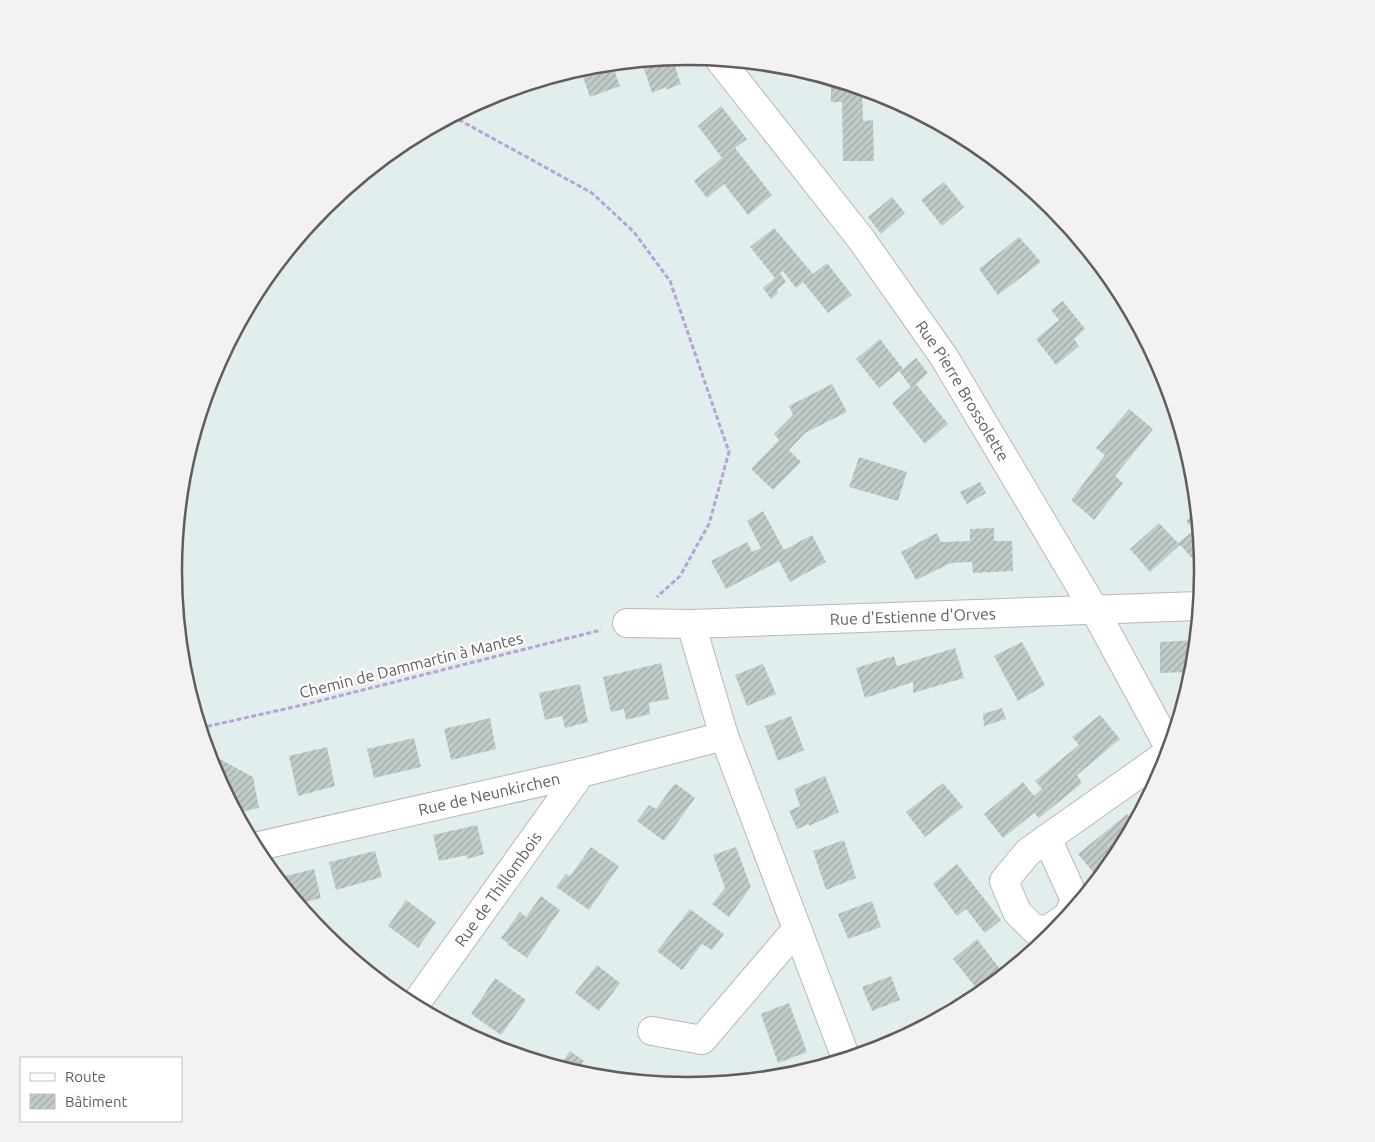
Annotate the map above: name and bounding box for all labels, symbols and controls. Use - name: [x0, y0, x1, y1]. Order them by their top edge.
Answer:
- street label: Rue Pierre Brossolette: [912, 317, 1013, 464]
- street label: Rue d'Estienne d'Orves: [830, 604, 996, 628]
- street label: Chemin de Dammartin à Mantes: [297, 628, 525, 702]
- street label: Rue de Neunkirchen: [417, 769, 562, 819]
- street label: Rue de Thillombois: [451, 828, 545, 950]
- legend: [20, 1057, 182, 1122]
- text: Route: [65, 1068, 106, 1085]
- text: Bâtiment: [65, 1093, 128, 1110]

